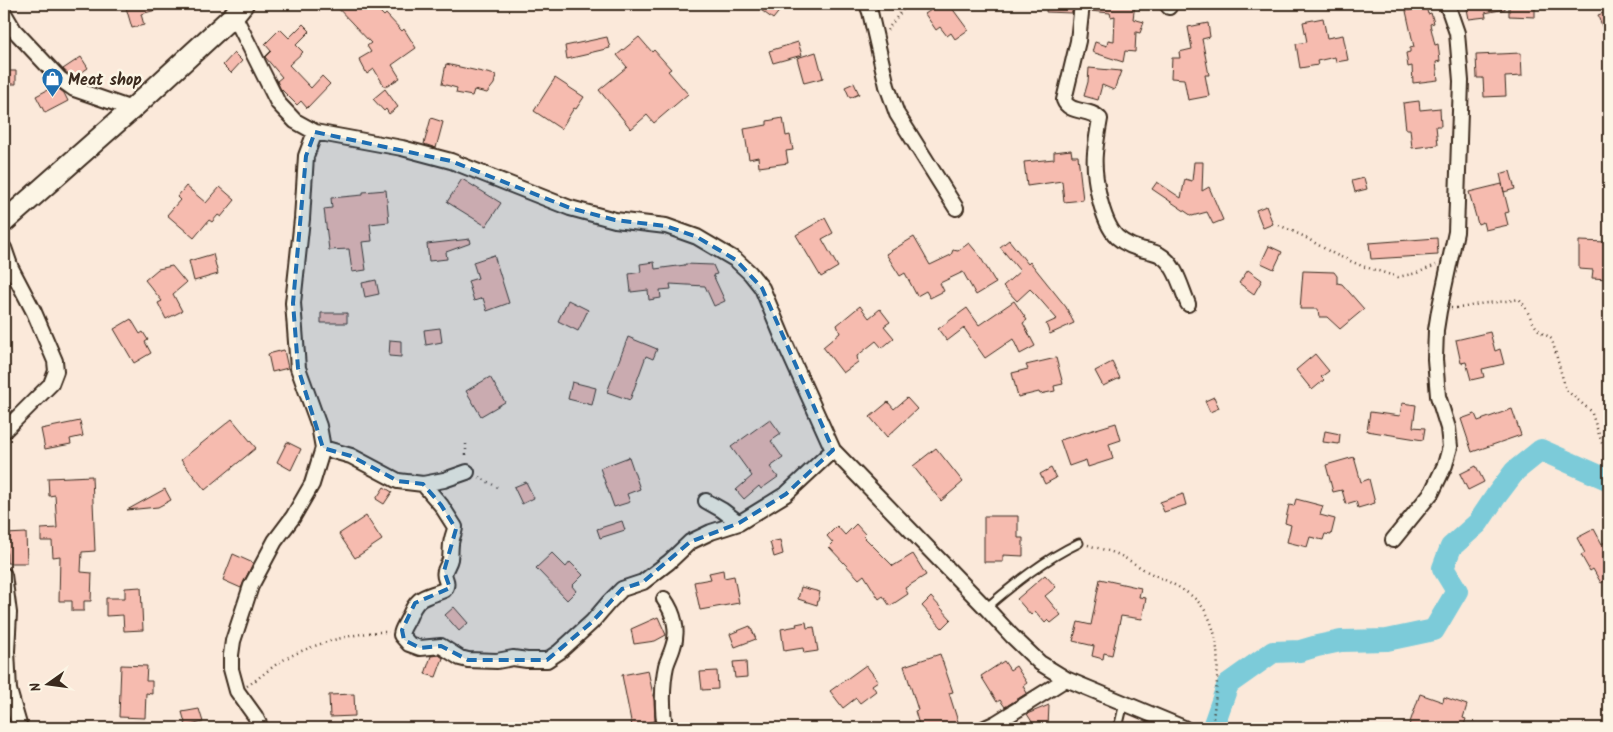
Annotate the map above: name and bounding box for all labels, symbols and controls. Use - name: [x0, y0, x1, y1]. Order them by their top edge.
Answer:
- shop icon: Meat shop: [40, 67, 64, 98]
- place label: Meat shop: [68, 68, 142, 93]
- north arrow: [22, 660, 72, 710]
- text: N: [25, 680, 48, 694]

